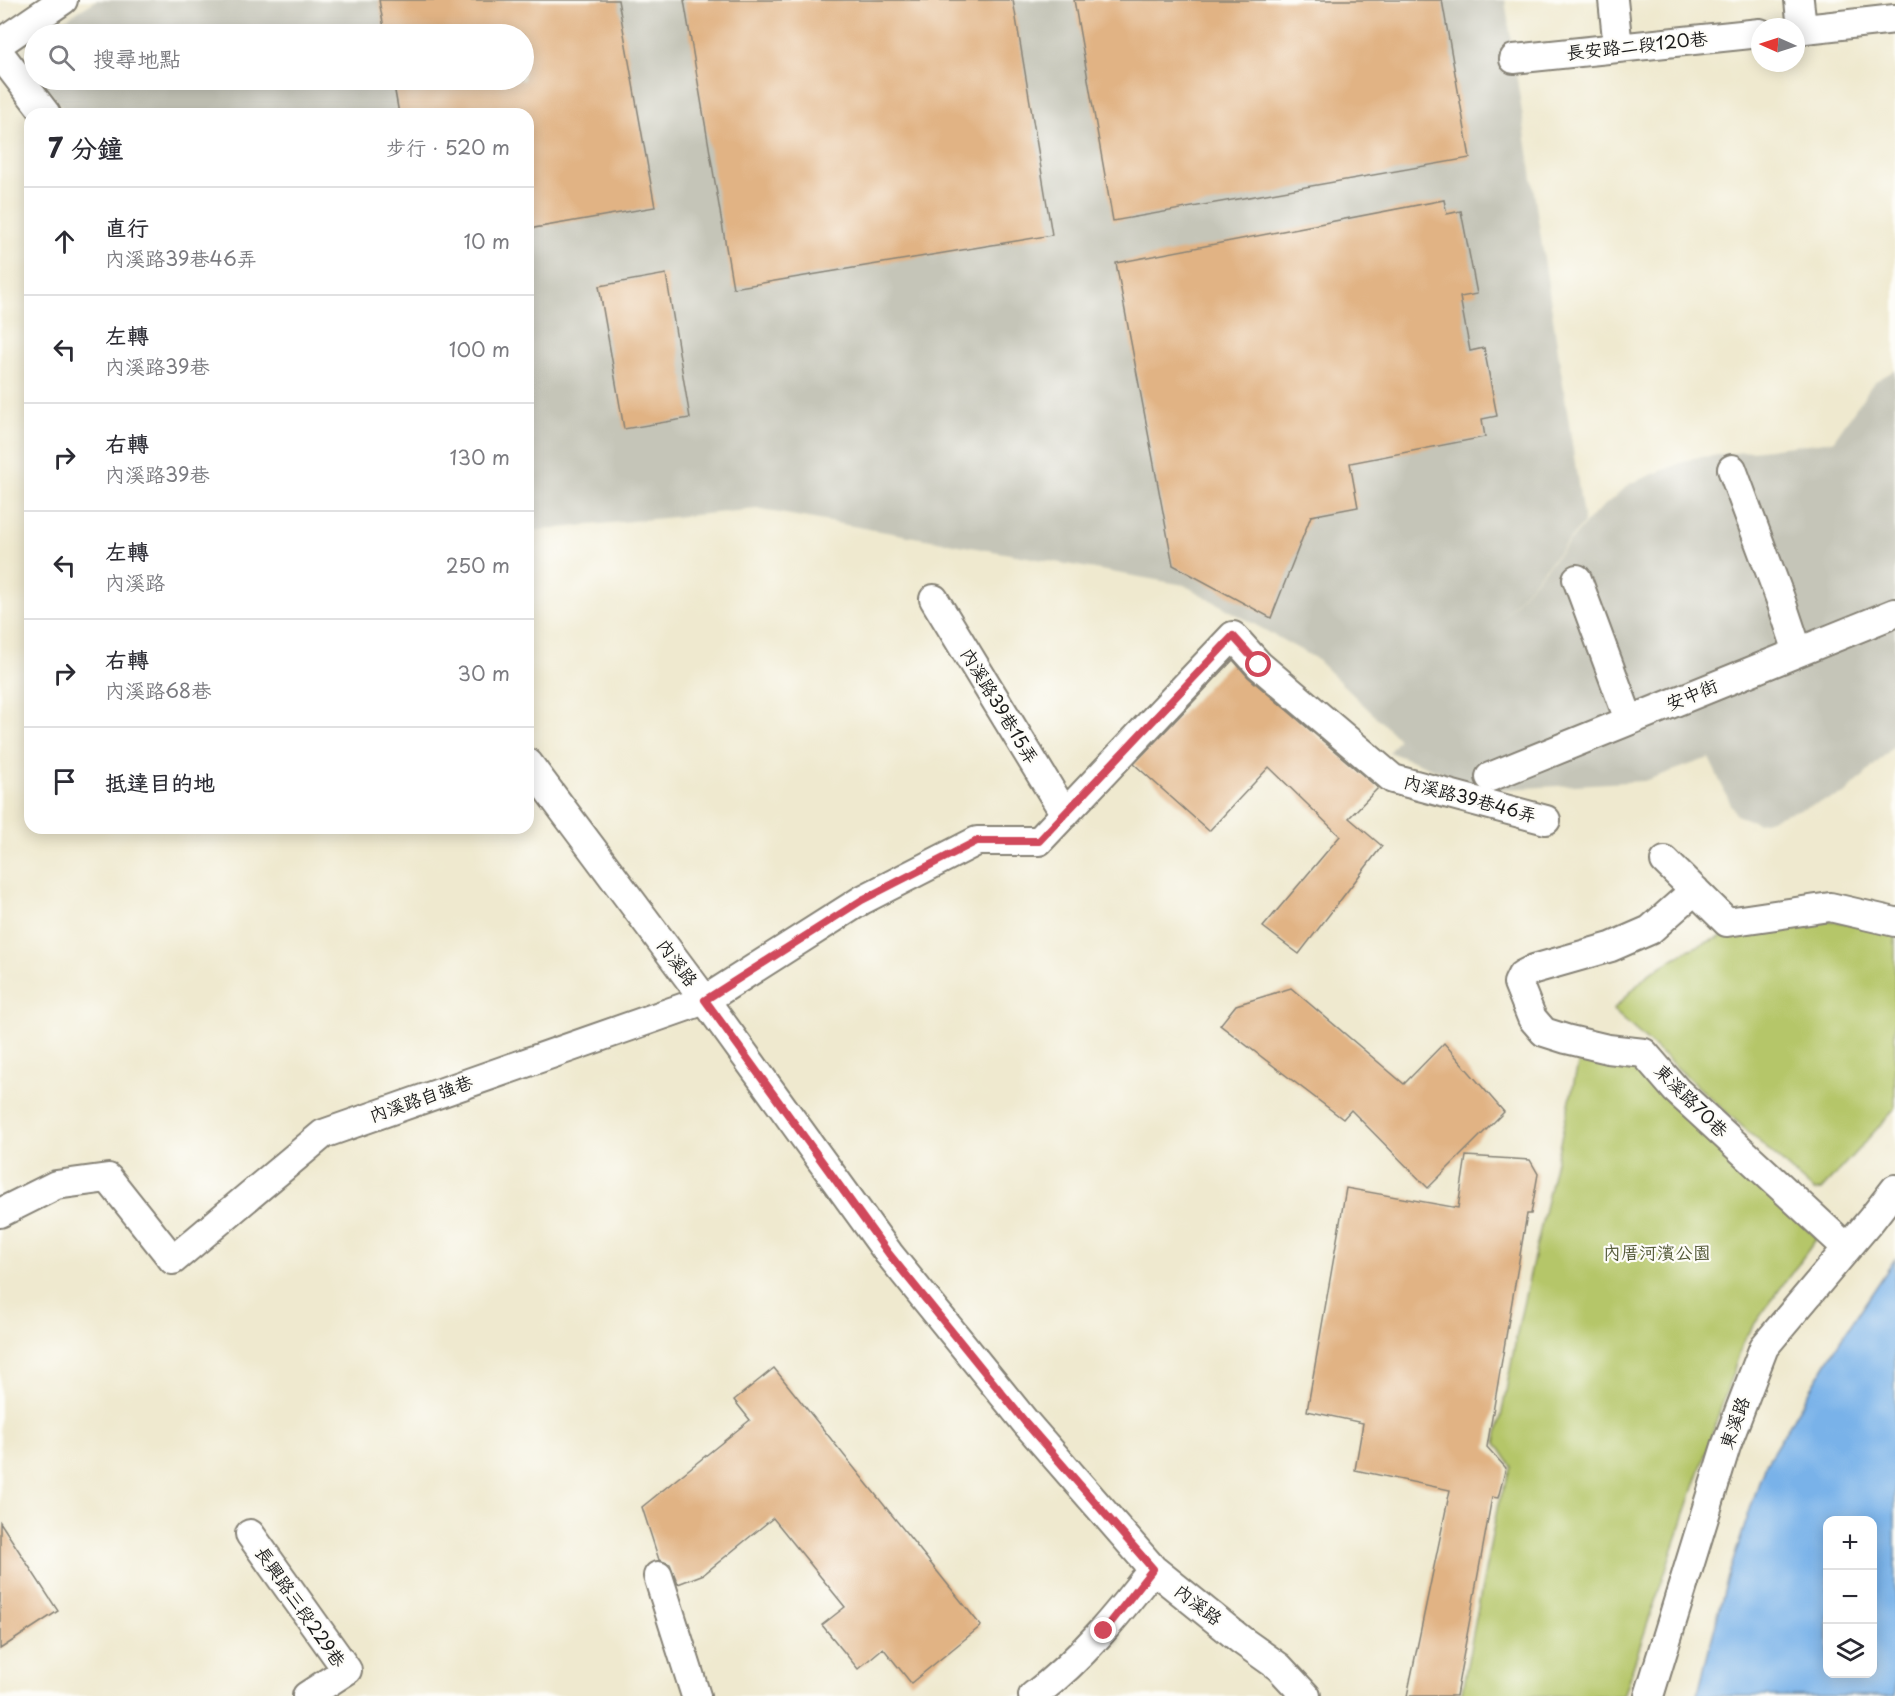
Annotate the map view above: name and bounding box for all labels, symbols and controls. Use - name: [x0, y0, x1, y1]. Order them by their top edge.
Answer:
- north arrow: [1751, 18, 1805, 72]
- search box: [24, 24, 534, 90]
- street label: 長安路二段120巷: [1565, 24, 1709, 65]
- icon: search: [45, 41, 78, 74]
- text: 搜尋地點: [93, 41, 181, 74]
- text: 7 分鐘: [48, 128, 123, 167]
- text: 步行 · 520 m: [386, 132, 510, 162]
- text: 直行: [105, 210, 149, 243]
- icon: ahead: [48, 225, 81, 258]
- text: 10 m: [463, 226, 510, 256]
- text: 內溪路39巷46弄: [105, 243, 257, 273]
- text: 左轉: [105, 318, 149, 351]
- icon: left: [48, 333, 81, 366]
- text: 100 m: [449, 334, 510, 364]
- text: 內溪路39巷: [105, 351, 210, 381]
- text: 右轉: [105, 426, 149, 459]
- icon: right: [48, 441, 81, 474]
- text: 130 m: [450, 442, 510, 472]
- text: 內溪路39巷: [105, 459, 210, 489]
- text: 左轉: [105, 534, 149, 567]
- icon: left: [48, 549, 81, 582]
- text: 250 m: [446, 550, 510, 580]
- text: 內溪路: [105, 567, 165, 597]
- text: 右轉: [105, 642, 149, 675]
- street label: 內溪路39巷15弄: [955, 642, 1046, 769]
- route start: [1245, 651, 1271, 677]
- icon: right: [48, 657, 81, 690]
- text: 30 m: [457, 658, 510, 688]
- street label: 安中街: [1661, 671, 1722, 716]
- text: 內溪路68巷: [105, 675, 211, 705]
- icon: arrive: [48, 765, 81, 798]
- text: 抵達目的地: [105, 765, 215, 798]
- street label: 內溪路39巷46弄: [1401, 767, 1540, 828]
- street label: 內溪路: [651, 932, 705, 992]
- street label: 東溪路70巷: [1649, 1057, 1735, 1143]
- street label: 內溪路自強巷: [365, 1067, 476, 1128]
- park label: 內厝河濱公園: [1603, 1238, 1711, 1265]
- street label: 東溪路: [1712, 1392, 1756, 1452]
- map controls: [1823, 1516, 1877, 1678]
- button: +: [1823, 1516, 1877, 1570]
- street label: 長興路三段229巷: [249, 1540, 353, 1672]
- button: −: [1823, 1570, 1877, 1624]
- street label: 內溪路: [1169, 1577, 1229, 1631]
- route end: [1090, 1617, 1116, 1643]
- button: layers: [1823, 1624, 1877, 1678]

